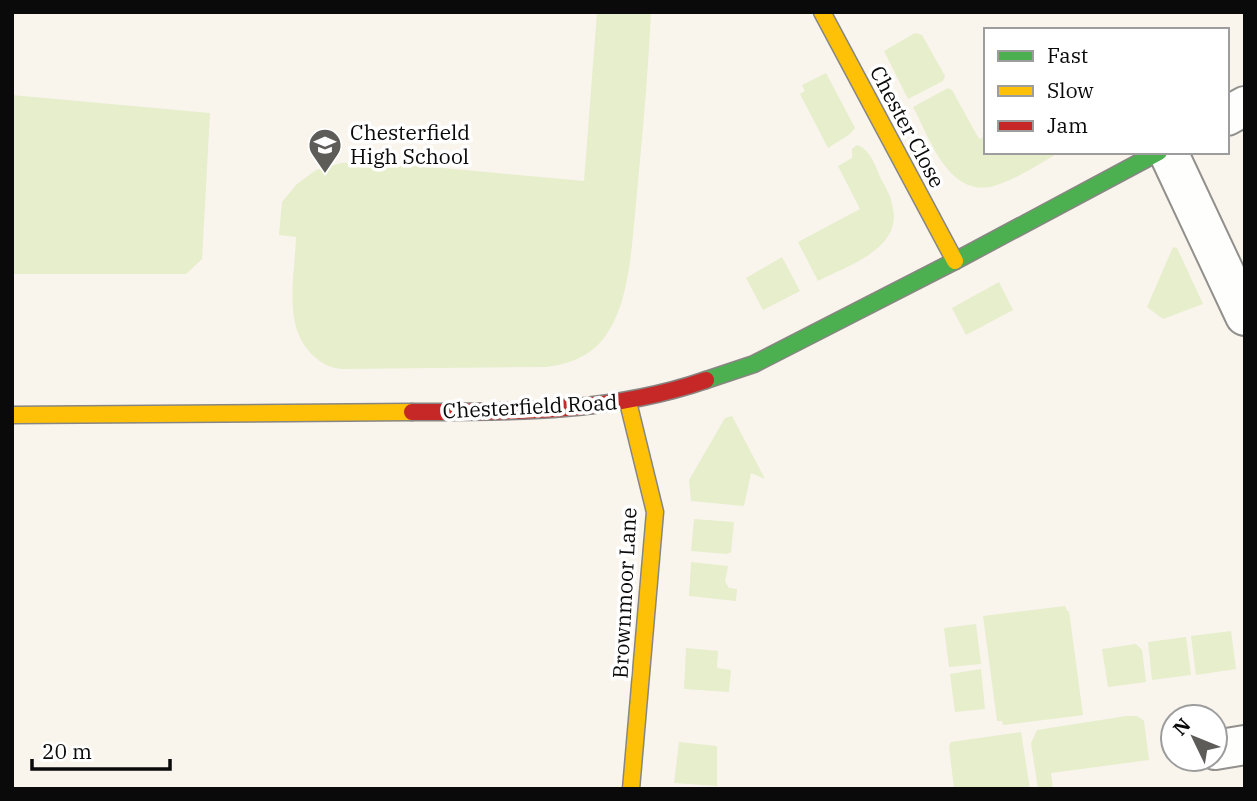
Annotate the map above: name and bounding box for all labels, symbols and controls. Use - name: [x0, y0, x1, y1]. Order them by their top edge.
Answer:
- legend: [984, 28, 1229, 154]
- text: Fast: [1047, 41, 1088, 69]
- street label: Chester Close: [864, 61, 952, 192]
- text: Slow: [1047, 76, 1094, 104]
- text: Jam: [1047, 111, 1088, 139]
- place label: Chesterfield High School: [350, 118, 470, 170]
- school or university icon: Chesterfield High School: [306, 126, 344, 175]
- street label: Chesterfield Road: [442, 387, 618, 425]
- street label: Brownmoor Lane: [606, 507, 642, 679]
- north arrow: [1159, 703, 1229, 773]
- text: N: [1168, 713, 1195, 740]
- scale bar: [32, 728, 170, 772]
- text: 20 m: [42, 737, 92, 765]

